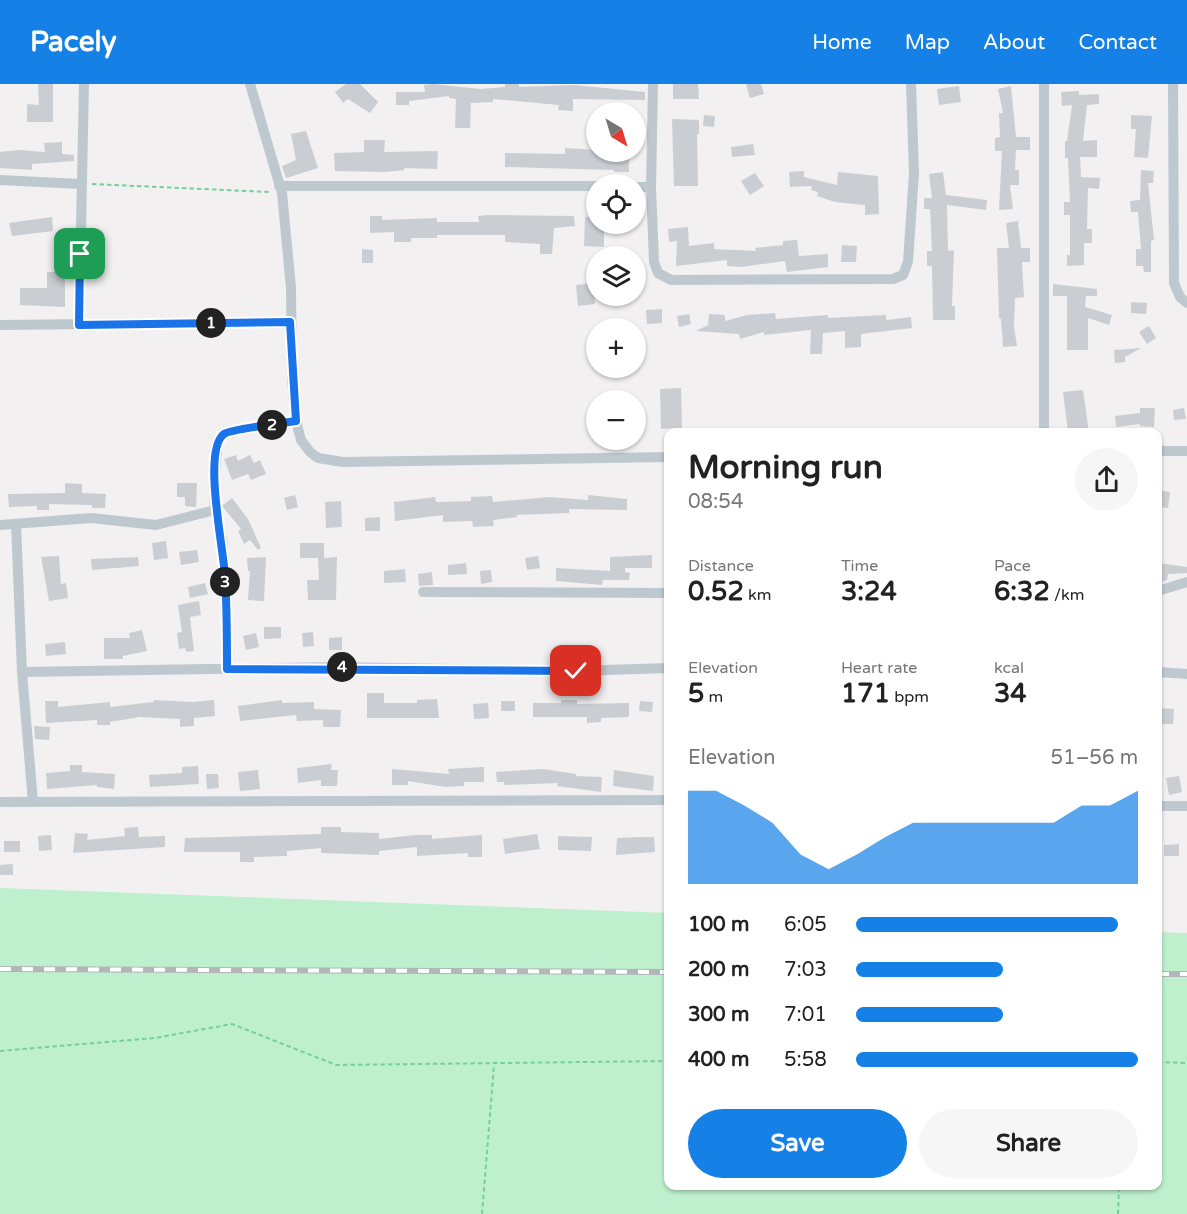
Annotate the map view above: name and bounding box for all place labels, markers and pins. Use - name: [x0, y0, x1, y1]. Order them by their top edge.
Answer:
- pin: [54, 228, 105, 279]
- pin: 1: [196, 308, 226, 338]
- pin: 2: [257, 410, 287, 440]
- pin: 3: [210, 567, 240, 597]
- pin: [550, 645, 601, 696]
- pin: 4: [327, 652, 357, 682]

